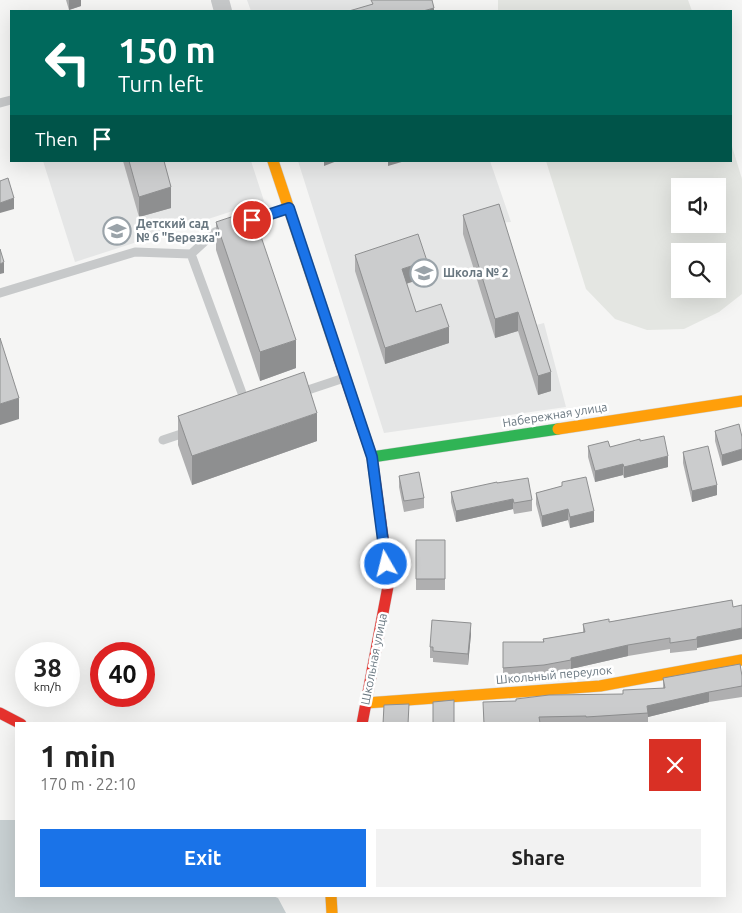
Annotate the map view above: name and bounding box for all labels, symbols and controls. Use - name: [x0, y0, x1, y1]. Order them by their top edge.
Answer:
- icon: left: [35, 30, 100, 95]
- text: 150 m: [118, 30, 216, 70]
- text: Turn left: [118, 71, 203, 96]
- icon: arrive: [88, 125, 116, 153]
- text: Then: [35, 128, 78, 150]
- map controls: [671, 178, 726, 298]
- button: sound: [671, 178, 726, 233]
- pin: [231, 199, 273, 241]
- icon: arrive: [238, 206, 266, 234]
- school or university icon: Детский сад № 6 "Березка": [102, 216, 132, 246]
- place label: Детский сад № 6 "Березка": [136, 217, 220, 244]
- button: search: [671, 243, 726, 298]
- school or university icon: Школа № 2: [409, 258, 439, 288]
- place label: Школа № 2: [443, 266, 509, 279]
- street label: Набережная улица: [502, 400, 608, 429]
- position arrow: [359, 537, 411, 589]
- street label: Школьная улица: [358, 612, 389, 706]
- speed limit sign: 40: [90, 642, 155, 707]
- text: 38: [33, 654, 62, 682]
- street label: Школьный переулок: [495, 663, 613, 686]
- text: km/h: [34, 680, 61, 693]
- text: 1 min: [40, 739, 116, 773]
- button: close: [649, 739, 701, 791]
- text: 170 m · 22:10: [40, 775, 136, 793]
- button: Exit: [40, 829, 366, 887]
- button: Share: [376, 829, 701, 887]

